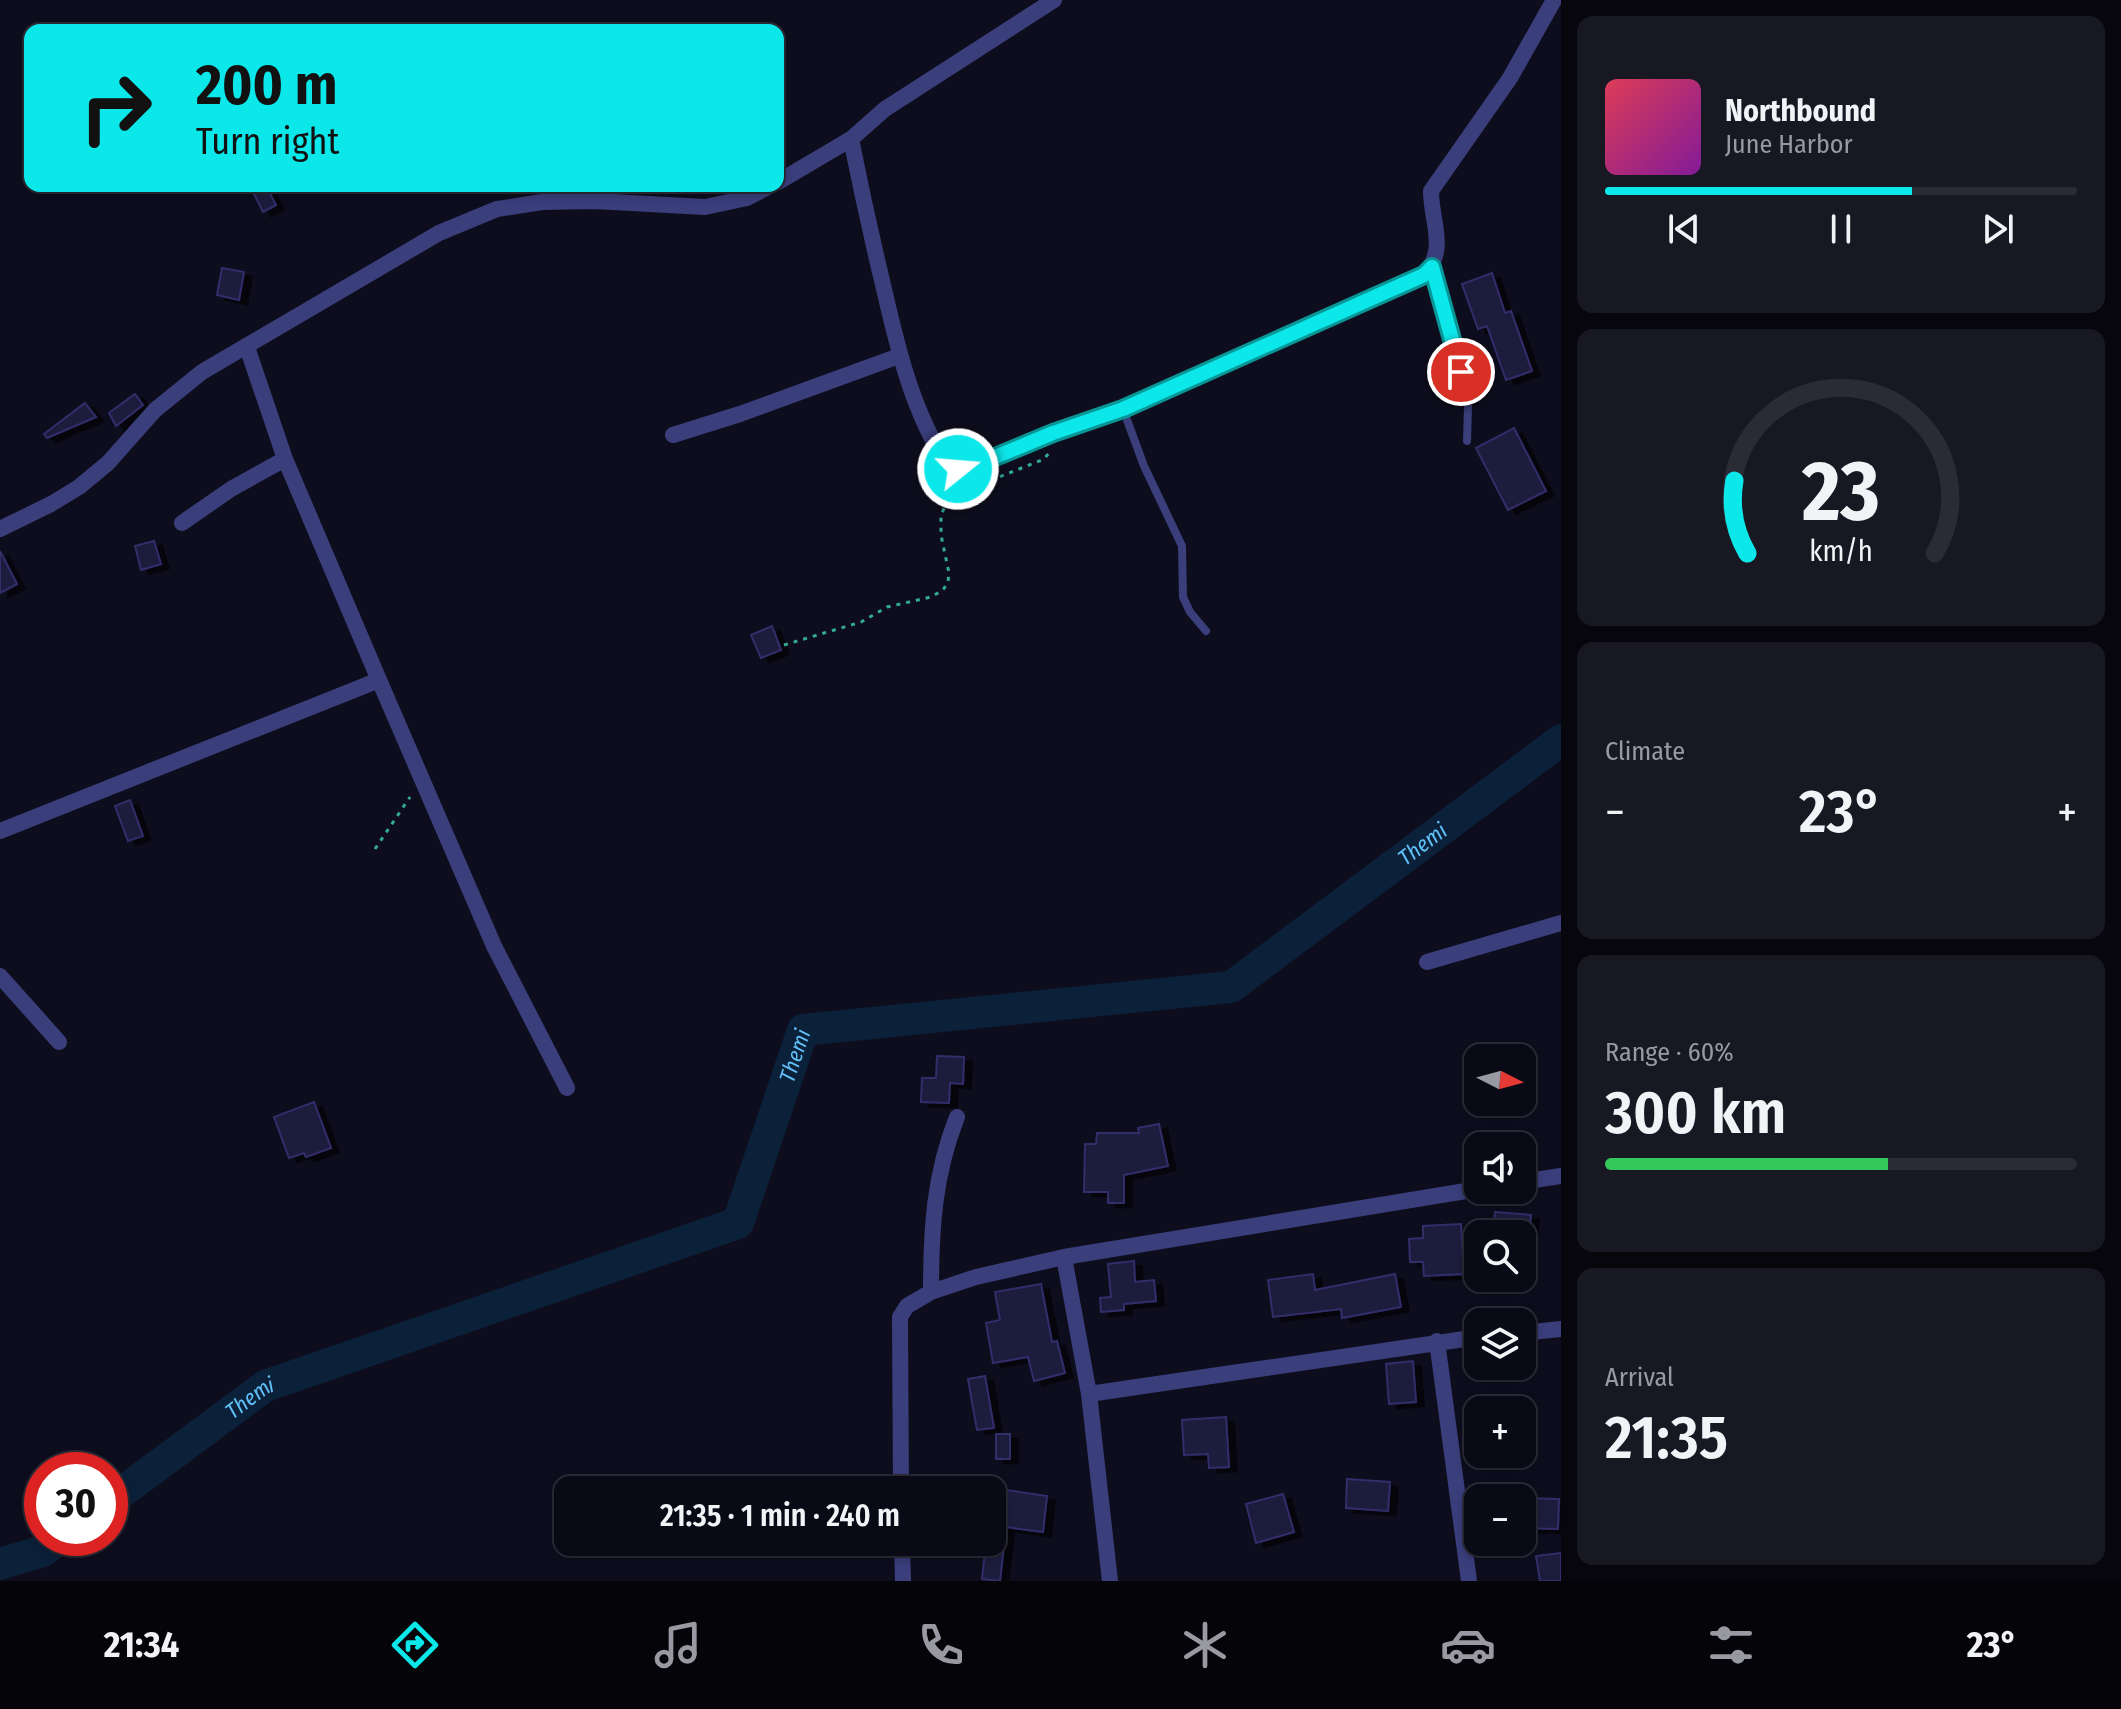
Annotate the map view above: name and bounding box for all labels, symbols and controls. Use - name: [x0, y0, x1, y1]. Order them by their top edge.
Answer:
- text: 200 m: [196, 52, 337, 119]
- icon: right: [64, 56, 168, 160]
- text: Northbound: [1725, 93, 1876, 129]
- text: Turn right: [196, 120, 339, 164]
- text: June Harbor: [1725, 129, 1853, 160]
- icon: previous: [1662, 207, 1706, 251]
- icon: pause: [1819, 207, 1863, 251]
- icon: next: [1976, 207, 2020, 251]
- pin: [1427, 338, 1495, 406]
- icon: arrive: [1439, 350, 1483, 394]
- position arrow: [916, 427, 1000, 511]
- text: 23: [1801, 441, 1880, 541]
- text: km/h: [1809, 534, 1873, 569]
- text: Climate: [1605, 736, 1685, 767]
- text: 23°: [1799, 776, 1883, 848]
- text: −: [1605, 786, 1625, 839]
- text: +: [2057, 786, 2077, 839]
- water label: Themi: [1393, 817, 1453, 871]
- water label: Themi: [773, 1025, 817, 1086]
- text: Range · 60%: [1605, 1037, 1734, 1068]
- north arrow: [1464, 1044, 1536, 1116]
- map controls: [1464, 1044, 1536, 1556]
- text: 300 km: [1605, 1077, 1786, 1149]
- button: sound: [1464, 1132, 1536, 1204]
- button: search: [1464, 1220, 1536, 1292]
- button: layers: [1464, 1308, 1536, 1380]
- text: Arrival: [1605, 1362, 1674, 1393]
- water label: Themi: [220, 1371, 278, 1425]
- button: +: [1464, 1396, 1536, 1468]
- text: 21:35: [1605, 1402, 1728, 1474]
- speed limit sign: 30: [24, 1452, 128, 1556]
- button: −: [1464, 1484, 1536, 1556]
- text: 21:35 · 1 min · 240 m: [660, 1498, 900, 1534]
- icon: directions: [387, 1617, 443, 1673]
- icon: music: [650, 1617, 706, 1673]
- icon: phone: [913, 1617, 969, 1673]
- icon: climate: [1177, 1617, 1233, 1673]
- icon: car: [1440, 1617, 1496, 1673]
- icon: filters: [1703, 1617, 1759, 1673]
- text: 21:34: [104, 1623, 179, 1667]
- text: 23°: [1967, 1623, 2017, 1667]

